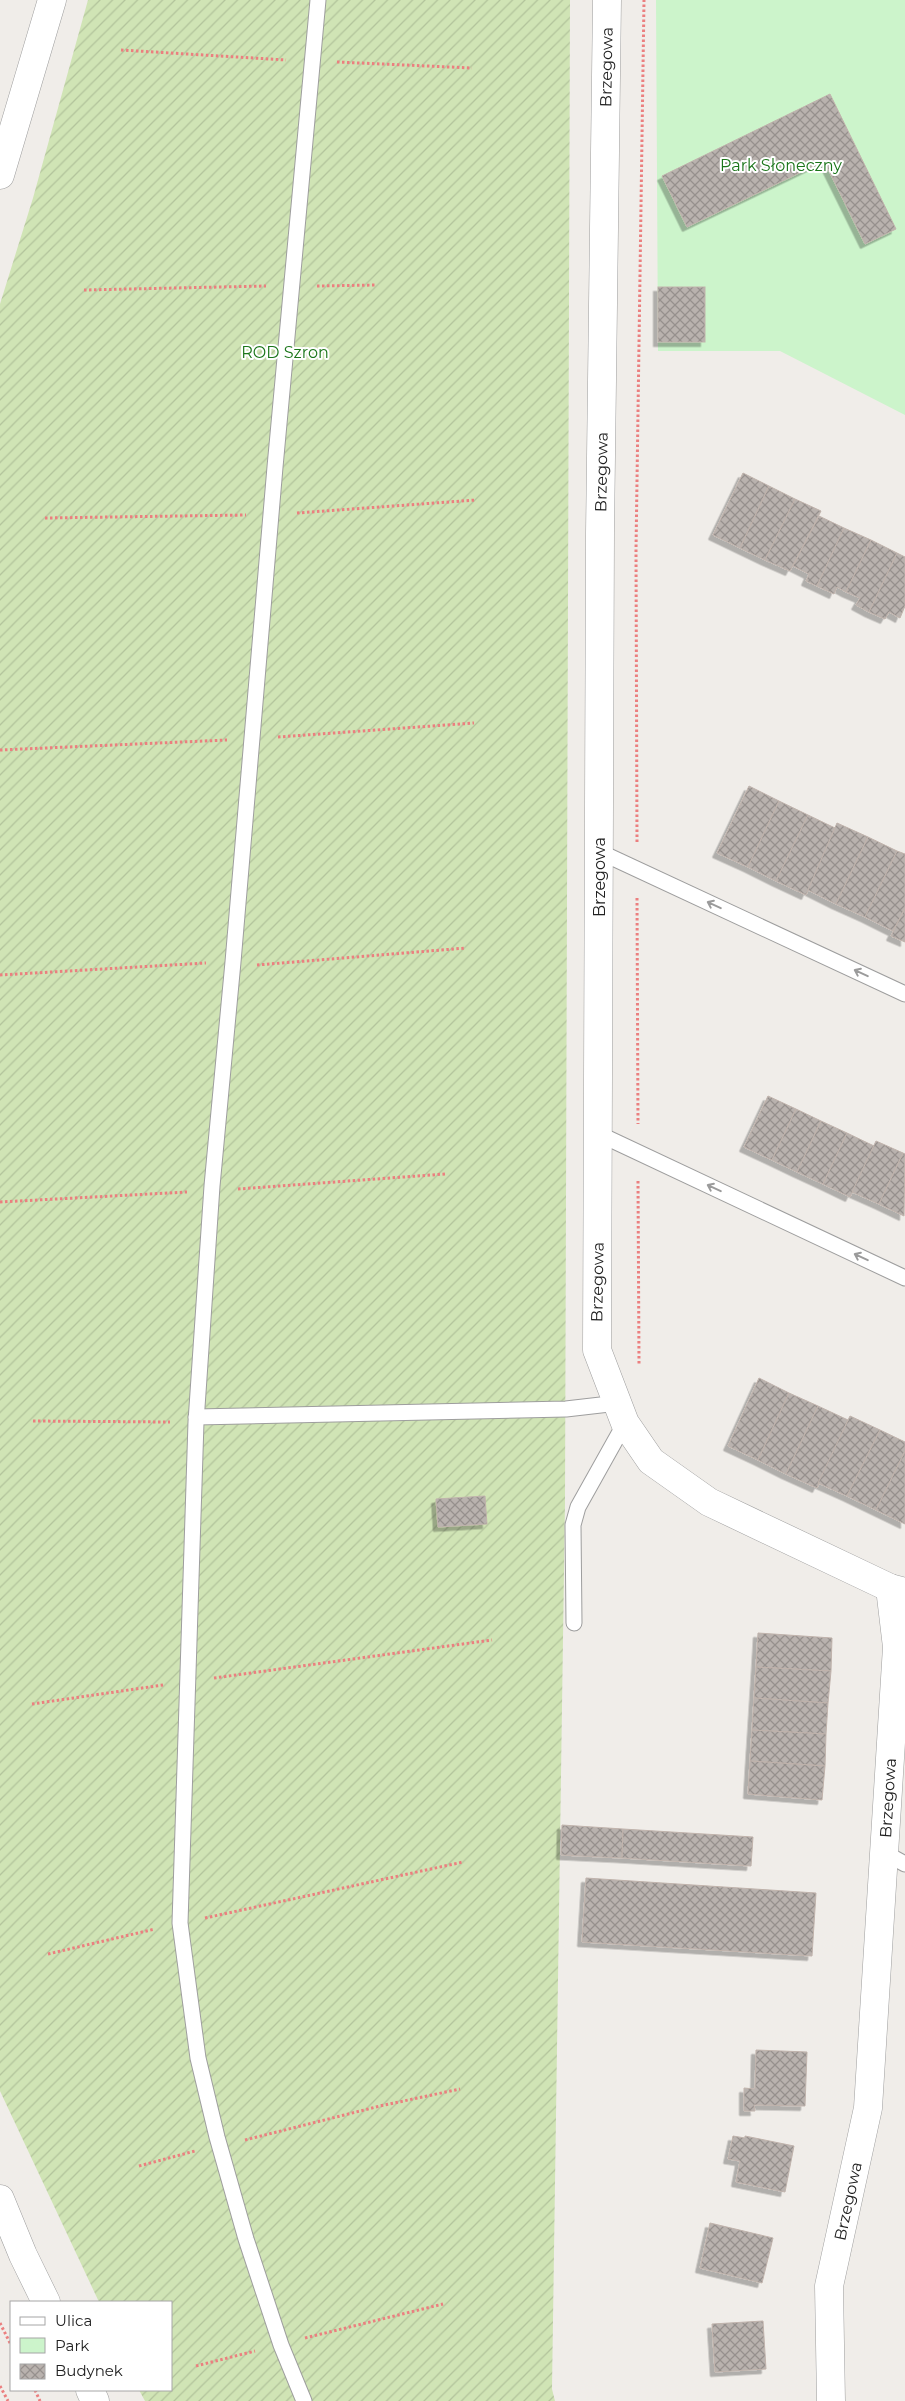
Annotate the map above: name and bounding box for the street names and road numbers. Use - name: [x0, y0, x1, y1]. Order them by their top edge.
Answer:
- street label: Brzegowa: [596, 27, 617, 107]
- street label: Brzegowa: [591, 432, 612, 512]
- street label: Brzegowa: [590, 837, 609, 917]
- street label: Brzegowa: [587, 1242, 608, 1322]
- street label: Brzegowa: [876, 1757, 900, 1839]
- street label: Brzegowa: [830, 2160, 866, 2242]

